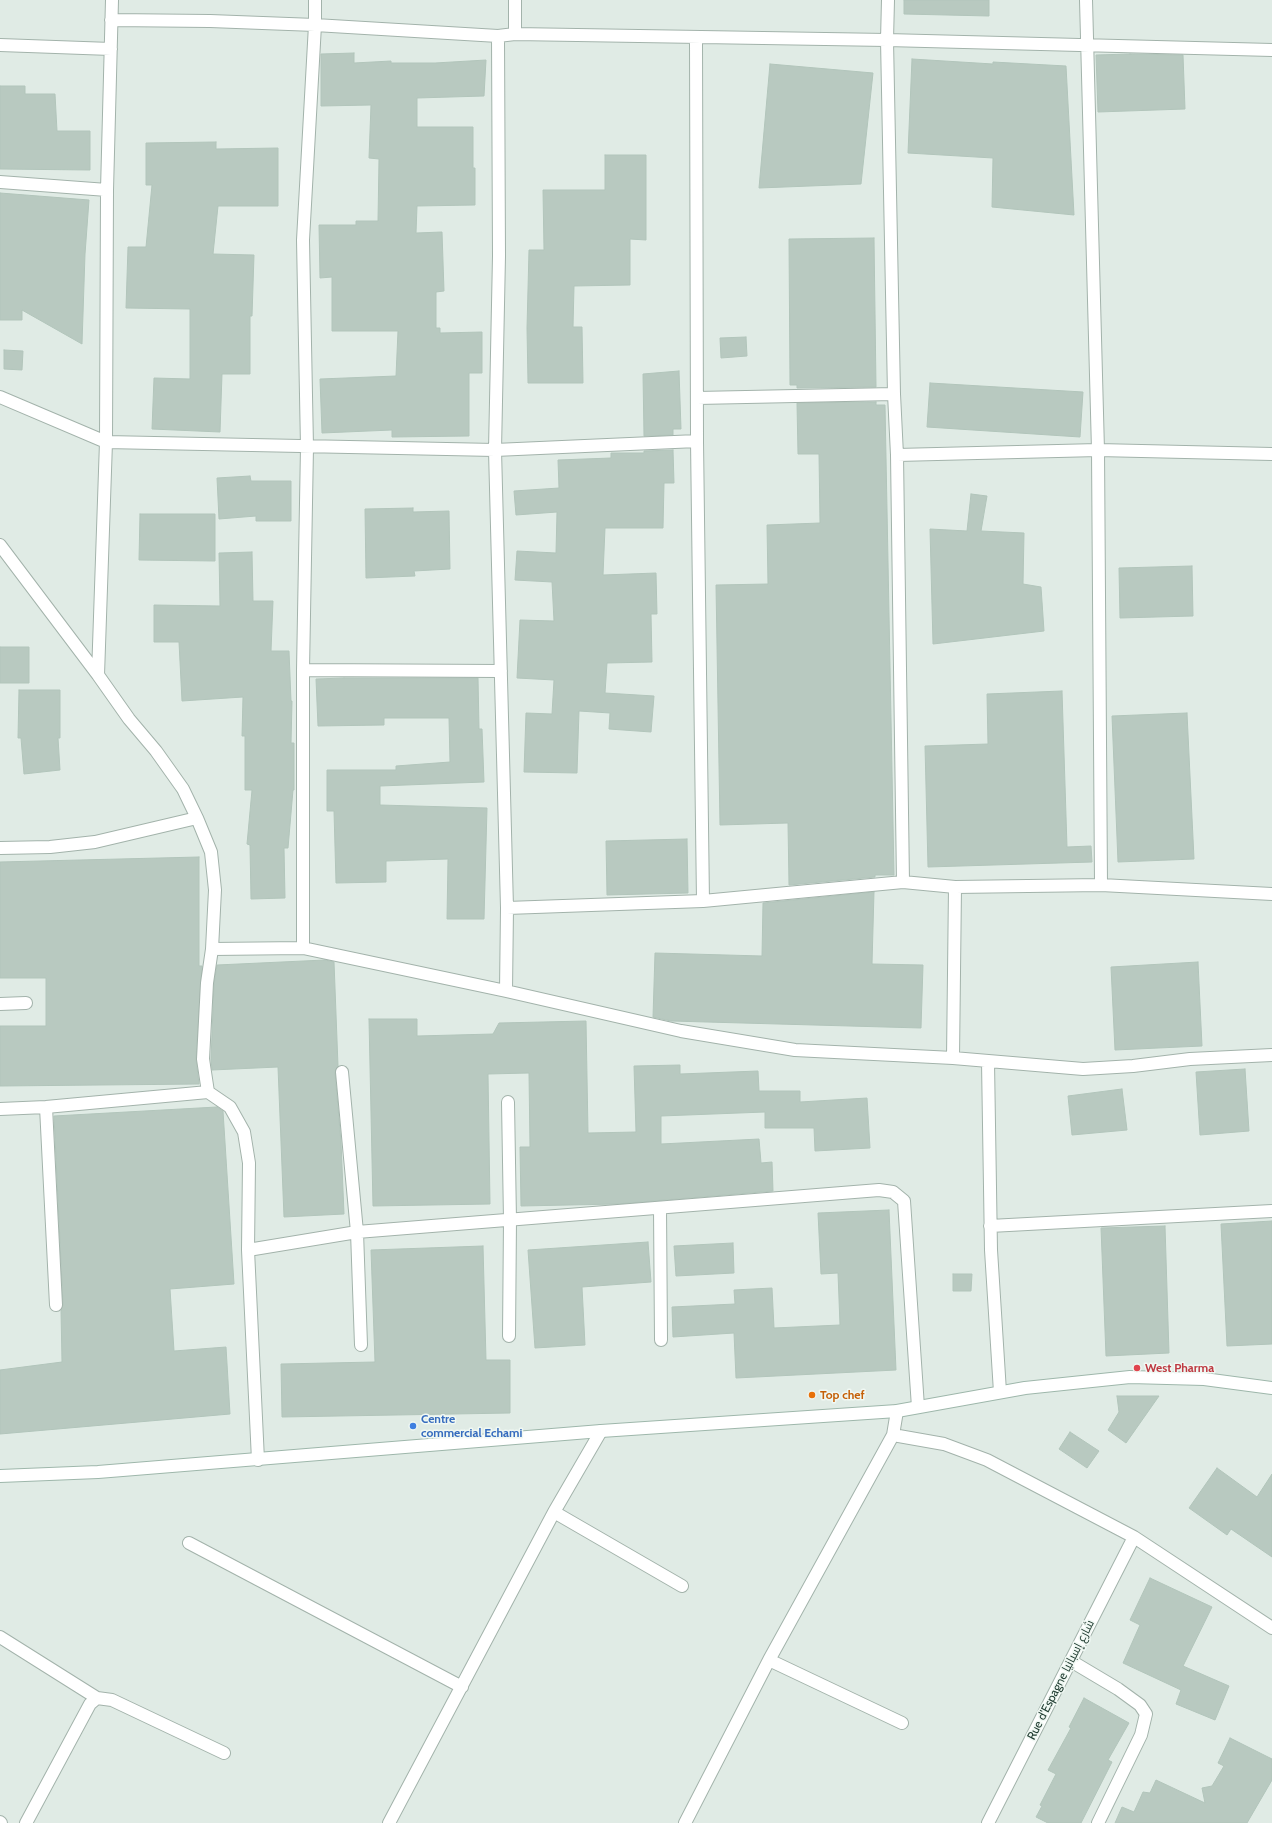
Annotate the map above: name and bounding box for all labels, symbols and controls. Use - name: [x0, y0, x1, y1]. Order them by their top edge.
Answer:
- place label: West Pharma: [1145, 1361, 1214, 1375]
- marker: West Pharma: [1132, 1363, 1142, 1373]
- place label: Top chef: [820, 1388, 865, 1402]
- marker: Top chef: [807, 1390, 817, 1400]
- place label: Centre commercial Echami: [421, 1412, 522, 1440]
- marker: Centre commercial Echami: [408, 1421, 418, 1431]
- street label: Rue d'Espagne شارع إسبانيا: [1024, 1618, 1098, 1742]

